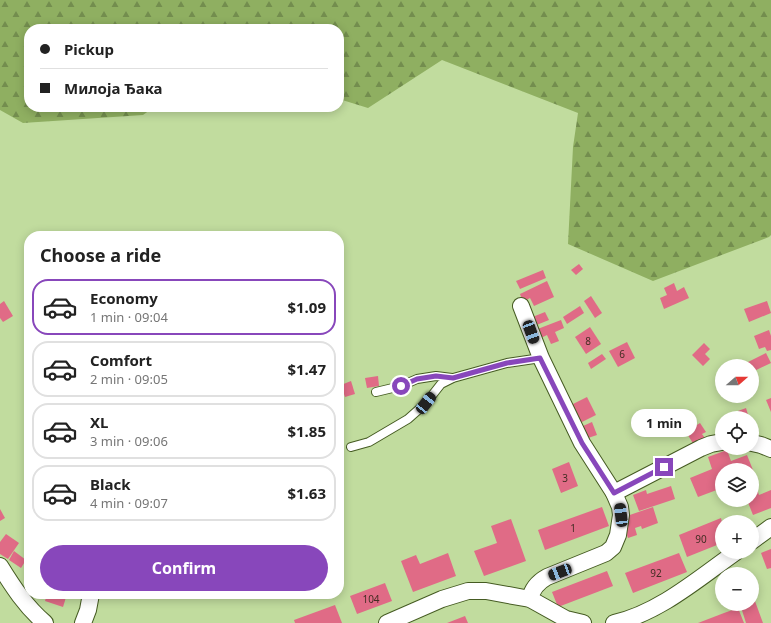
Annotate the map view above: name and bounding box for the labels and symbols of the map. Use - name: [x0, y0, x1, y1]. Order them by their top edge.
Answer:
- car: [521, 319, 541, 345]
- house number: 8: [585, 334, 591, 348]
- house number: 6: [619, 347, 625, 361]
- north arrow: [715, 359, 759, 403]
- route start: [392, 377, 410, 395]
- car: [414, 390, 438, 416]
- callout: 1 min: [631, 409, 697, 437]
- route end: [655, 458, 673, 476]
- house number: 3: [562, 471, 568, 485]
- car: [614, 502, 628, 528]
- house number: 1: [570, 521, 576, 535]
- house number: 90: [695, 532, 707, 546]
- car: [547, 562, 573, 582]
- house number: 92: [650, 566, 662, 580]
- house number: 104: [362, 592, 380, 606]

